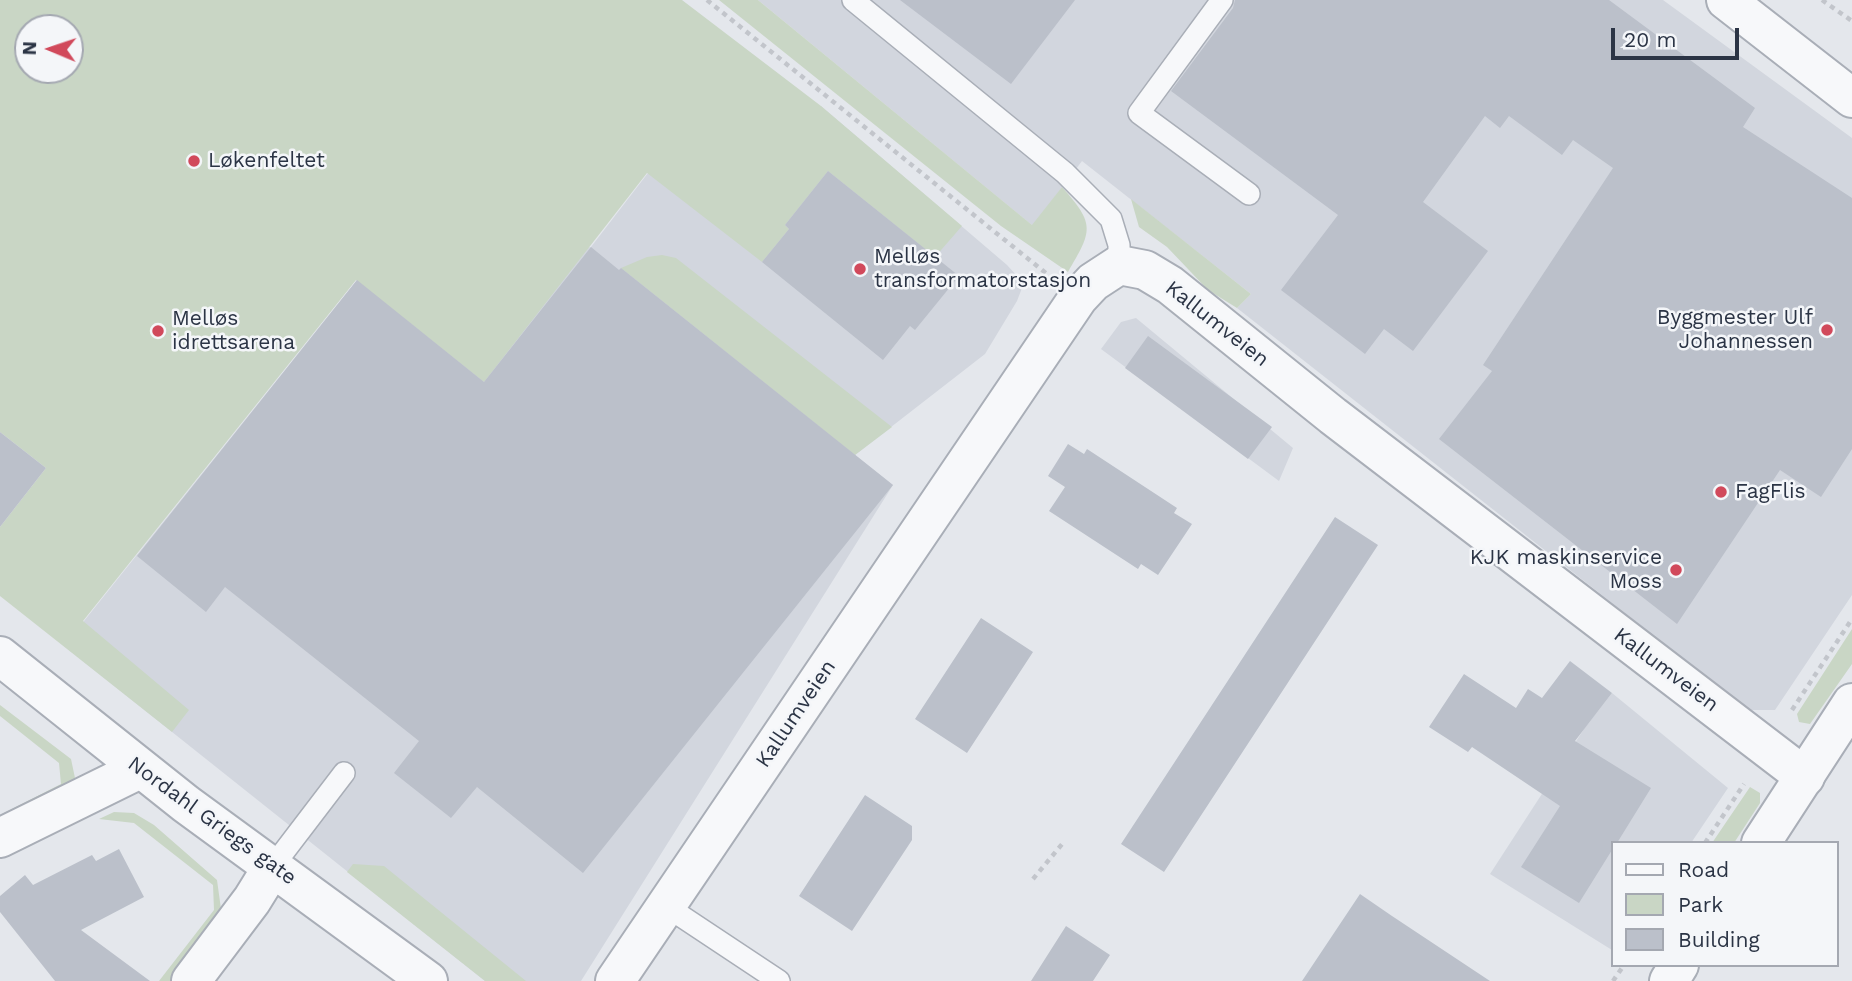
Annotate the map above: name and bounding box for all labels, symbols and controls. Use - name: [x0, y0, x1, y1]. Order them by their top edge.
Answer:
- north arrow: [14, 14, 84, 84]
- scale bar: [1614, 14, 1742, 58]
- text: 20 m: [1624, 27, 1676, 52]
- text: N: [18, 41, 41, 56]
- place label: Løkenfeltet: [208, 148, 325, 174]
- marker: Løkenfeltet: [186, 153, 202, 169]
- place label: Melløs transformatorstasjon: [874, 244, 1091, 294]
- marker: Melløs transformatorstasjon: [852, 261, 868, 277]
- street label: Kallumveien: [1160, 276, 1274, 372]
- place label: Byggmester Ulf Johannessen: [1657, 305, 1813, 355]
- place label: Melløs idrettsarena: [172, 306, 295, 356]
- marker: Byggmester Ulf Johannessen: [1819, 322, 1835, 338]
- marker: Melløs idrettsarena: [150, 323, 166, 339]
- place label: FagFlis: [1735, 479, 1806, 505]
- marker: FagFlis: [1713, 484, 1729, 500]
- place label: KJK maskinservice Moss: [1470, 545, 1662, 595]
- marker: KJK maskinservice Moss: [1668, 562, 1684, 578]
- street label: Kallumveien: [1609, 622, 1723, 718]
- street label: Kallumveien: [751, 655, 841, 773]
- street label: Nordahl Griegs gate: [123, 751, 301, 891]
- legend: [1610, 841, 1838, 967]
- text: Road: [1678, 857, 1729, 882]
- text: Park: [1678, 892, 1723, 917]
- text: Building: [1678, 927, 1760, 952]

